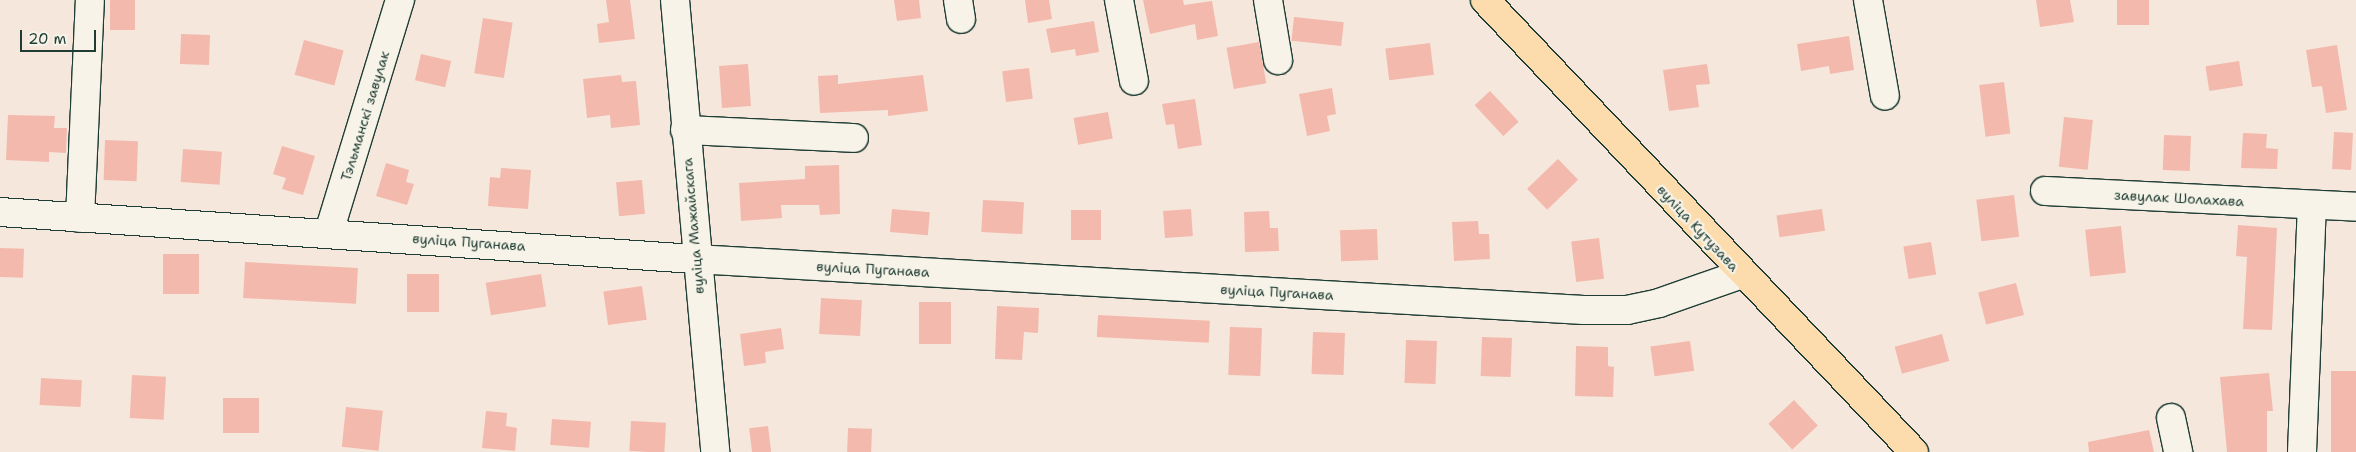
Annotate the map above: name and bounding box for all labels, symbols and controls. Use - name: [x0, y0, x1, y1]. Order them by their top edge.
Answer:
- scale bar: [22, 20, 99, 52]
- text: 20 m: [28, 29, 67, 49]
- street label: Тэльманскі завулак: [337, 49, 393, 183]
- street label: вуліца Мажайскага: [679, 157, 707, 295]
- street label: вуліца Кутузава: [1654, 181, 1742, 275]
- street label: завулак Шолахава: [2114, 186, 2244, 210]
- street label: вуліца Пуганава: [412, 230, 526, 254]
- street label: вуліца Пуганава: [816, 258, 930, 280]
- street label: вуліца Пуганава: [1220, 281, 1334, 303]

